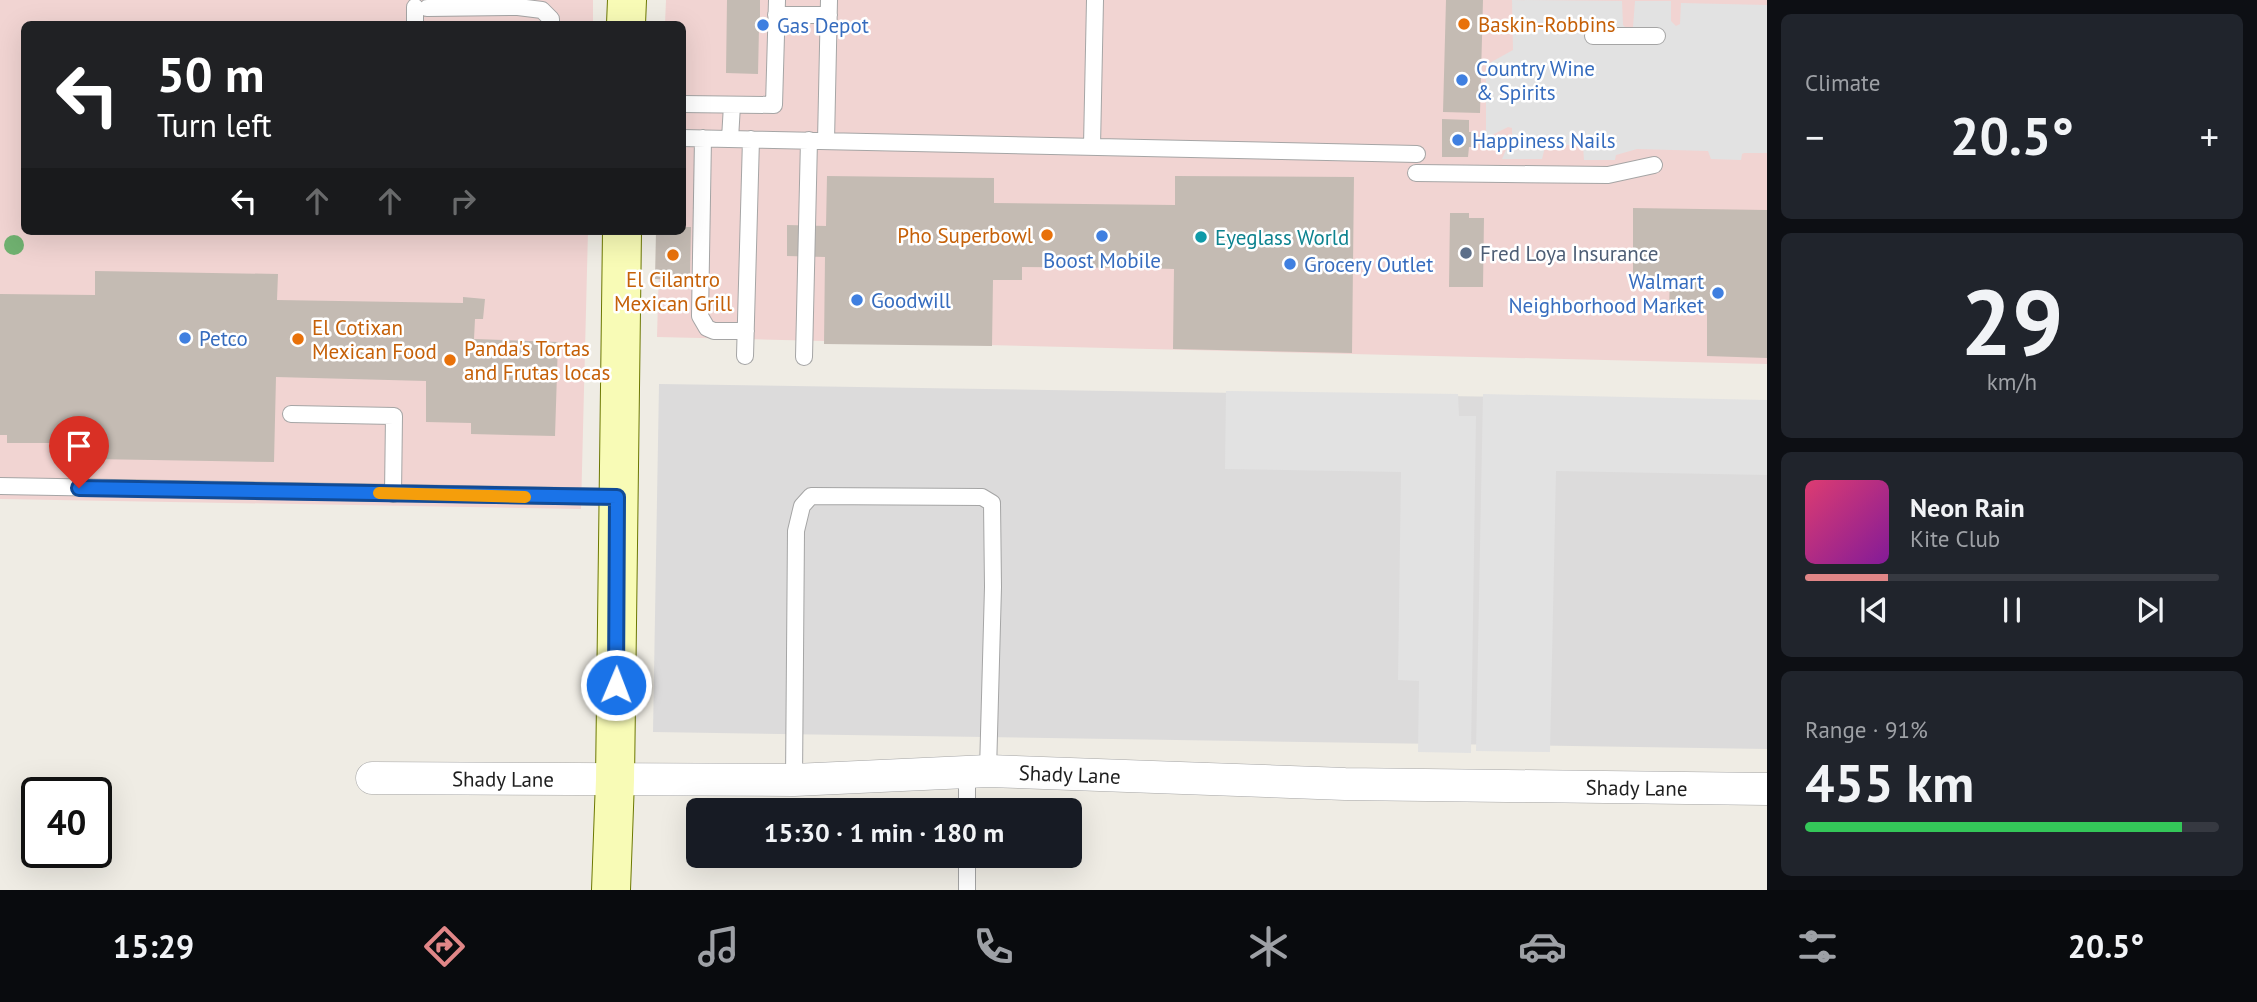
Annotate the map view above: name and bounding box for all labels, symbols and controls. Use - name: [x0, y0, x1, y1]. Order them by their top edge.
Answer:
- place label: Baskin-Robbins: [1478, 11, 1616, 38]
- place label: Gas Depot: [777, 12, 869, 39]
- marker: Baskin-Robbins: [1456, 16, 1472, 32]
- marker: Gas Depot: [755, 17, 771, 33]
- text: 50 m: [157, 42, 264, 106]
- icon: left: [42, 49, 133, 140]
- place label: Country Wine & Spirits: [1476, 55, 1595, 106]
- text: Climate: [1805, 68, 1880, 97]
- marker: Country Wine & Spirits: [1454, 72, 1470, 88]
- text: 20.5°: [1950, 102, 2074, 169]
- text: Turn left: [157, 104, 272, 146]
- text: −: [1805, 112, 1824, 161]
- text: +: [2200, 112, 2219, 161]
- place label: Happiness Nails: [1472, 127, 1615, 154]
- marker: Happiness Nails: [1450, 132, 1466, 148]
- icon: left: [225, 182, 263, 220]
- icon: ahead: [298, 182, 336, 220]
- icon: ahead: [371, 182, 409, 220]
- icon: right: [444, 182, 482, 220]
- place label: Pho Superbowl: [897, 222, 1033, 249]
- place label: Eyeglass World: [1215, 224, 1349, 251]
- marker: Pho Superbowl: [1039, 227, 1055, 243]
- marker: Boost Mobile: [1094, 228, 1110, 244]
- marker: Eyeglass World: [1193, 229, 1209, 245]
- place label: Fred Loya Insurance: [1480, 240, 1658, 267]
- marker: Fred Loya Insurance: [1458, 245, 1474, 261]
- marker: El Cilantro Mexican Grill: [665, 247, 681, 263]
- place label: Boost Mobile: [1043, 247, 1161, 274]
- place label: Grocery Outlet: [1304, 251, 1433, 278]
- marker: Grocery Outlet: [1282, 256, 1298, 272]
- text: 29: [1960, 262, 2064, 380]
- place label: El Cilantro Mexican Grill: [614, 266, 732, 317]
- place label: Walmart Neighborhood Market: [1508, 268, 1704, 319]
- marker: Walmart Neighborhood Market: [1710, 285, 1726, 301]
- place label: Goodwill: [871, 287, 951, 314]
- marker: Goodwill: [849, 292, 865, 308]
- place label: El Cotixan Mexican Food: [312, 314, 437, 365]
- place label: Petco: [199, 325, 248, 352]
- marker: Petco: [177, 330, 193, 346]
- marker: El Cotixan Mexican Food: [290, 331, 306, 347]
- place label: Panda's Tortas and Frutas locas: [464, 335, 610, 386]
- marker: Panda's Tortas and Frutas locas: [442, 352, 458, 368]
- text: km/h: [1987, 367, 2037, 396]
- pin: [49, 416, 109, 488]
- icon: arrive: [60, 427, 98, 465]
- text: Neon Rain: [1910, 491, 2025, 524]
- text: Kite Club: [1910, 524, 2000, 553]
- icon: previous: [1855, 591, 1893, 629]
- icon: pause: [1993, 591, 2031, 629]
- icon: next: [2131, 591, 2169, 629]
- position arrow: [579, 648, 653, 722]
- text: Range · 91%: [1805, 715, 1928, 744]
- text: 455 km: [1805, 749, 1974, 816]
- street label: Shady Lane: [1018, 759, 1121, 789]
- street label: Shady Lane: [452, 765, 554, 792]
- street label: Shady Lane: [1585, 773, 1688, 802]
- speed limit sign: 40: [21, 777, 112, 868]
- text: 15:30 · 1 min · 180 m: [764, 816, 1004, 849]
- icon: directions: [420, 922, 469, 971]
- icon: music: [694, 922, 743, 971]
- icon: phone: [969, 922, 1018, 971]
- icon: climate: [1244, 922, 1293, 971]
- icon: car: [1518, 922, 1567, 971]
- icon: filters: [1793, 922, 1842, 971]
- text: 15:29: [113, 925, 194, 967]
- text: 20.5°: [2068, 925, 2144, 967]

